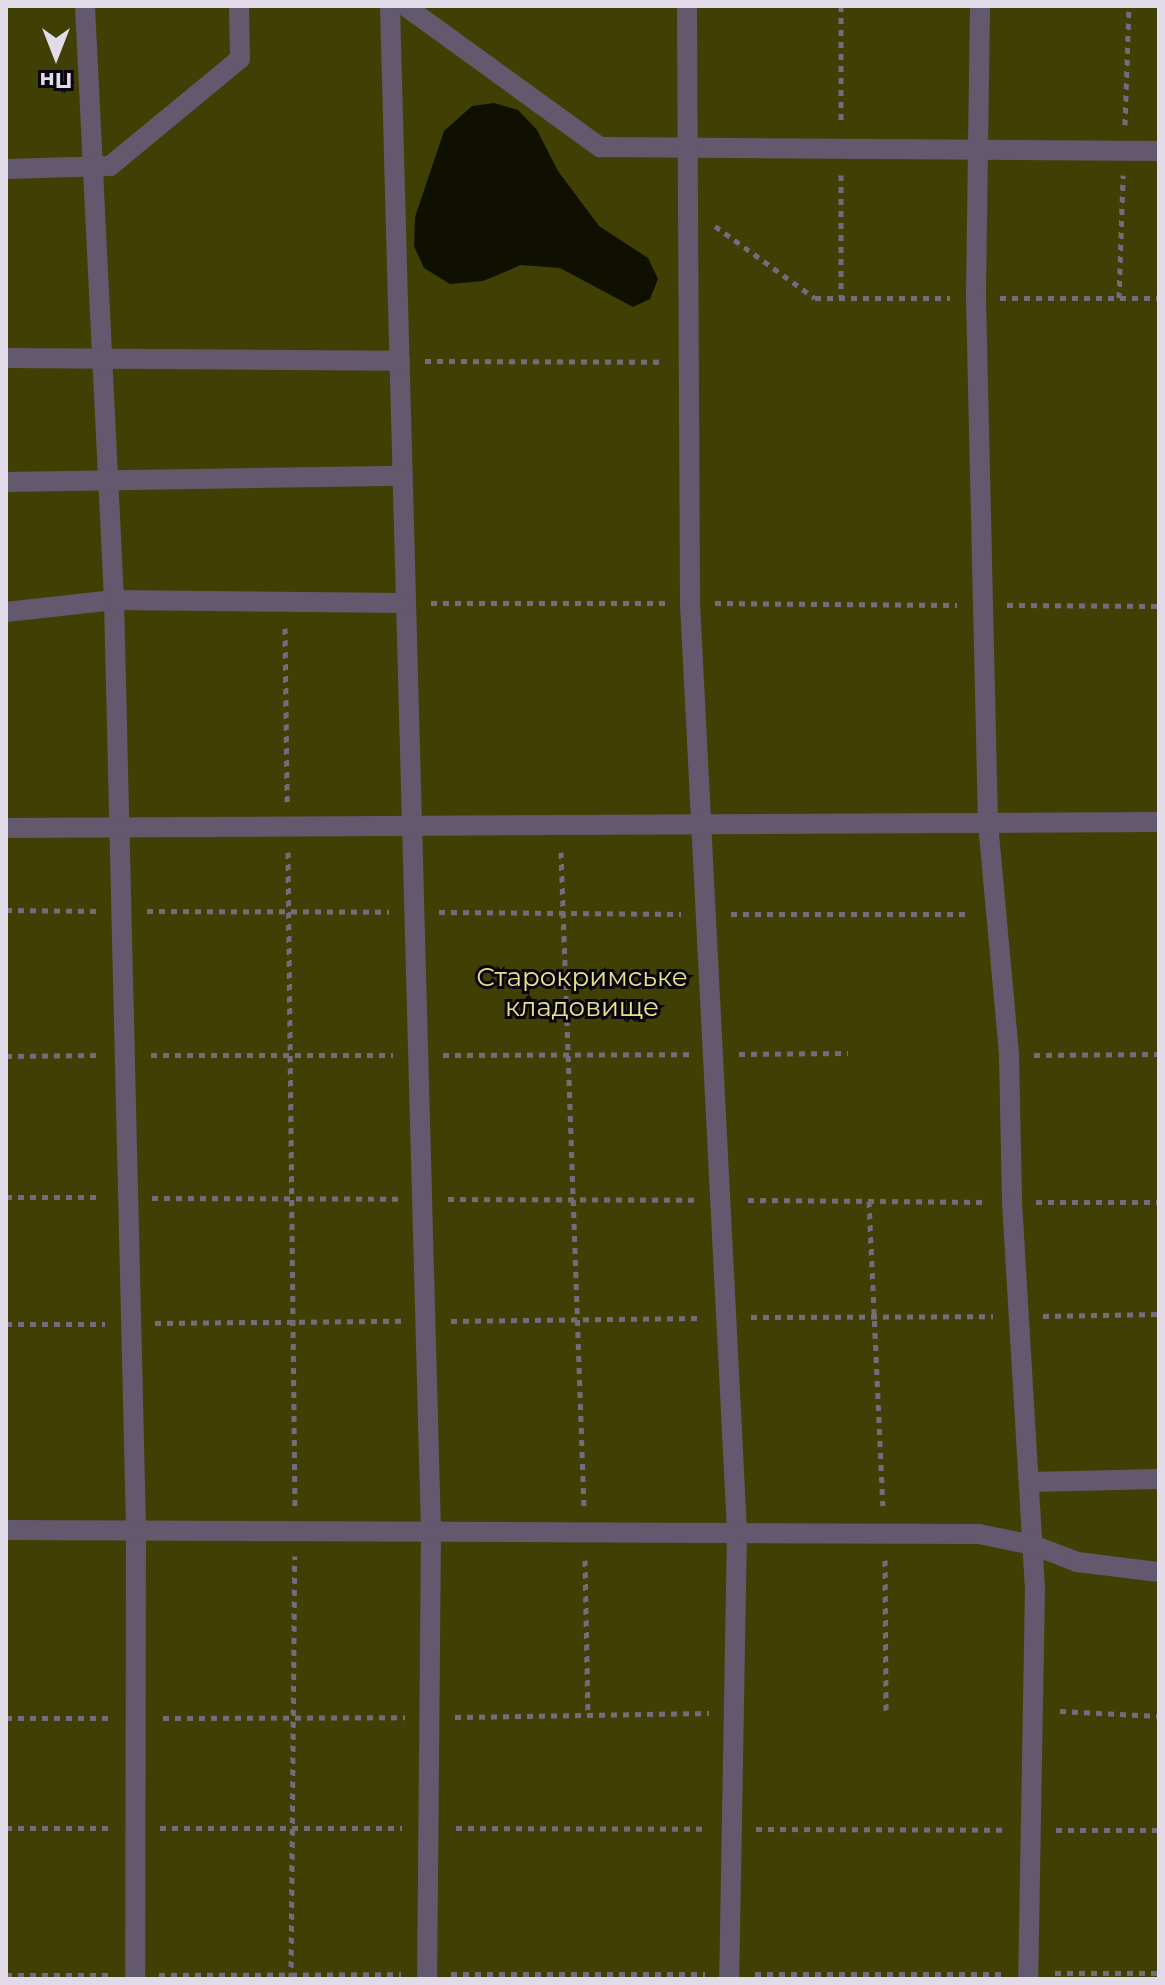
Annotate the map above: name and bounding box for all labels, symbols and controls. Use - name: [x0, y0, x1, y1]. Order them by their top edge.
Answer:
- north arrow: [16, 16, 96, 96]
- text: Пн: [39, 67, 73, 94]
- park label: Старокримське кладовище: [476, 962, 688, 1024]

